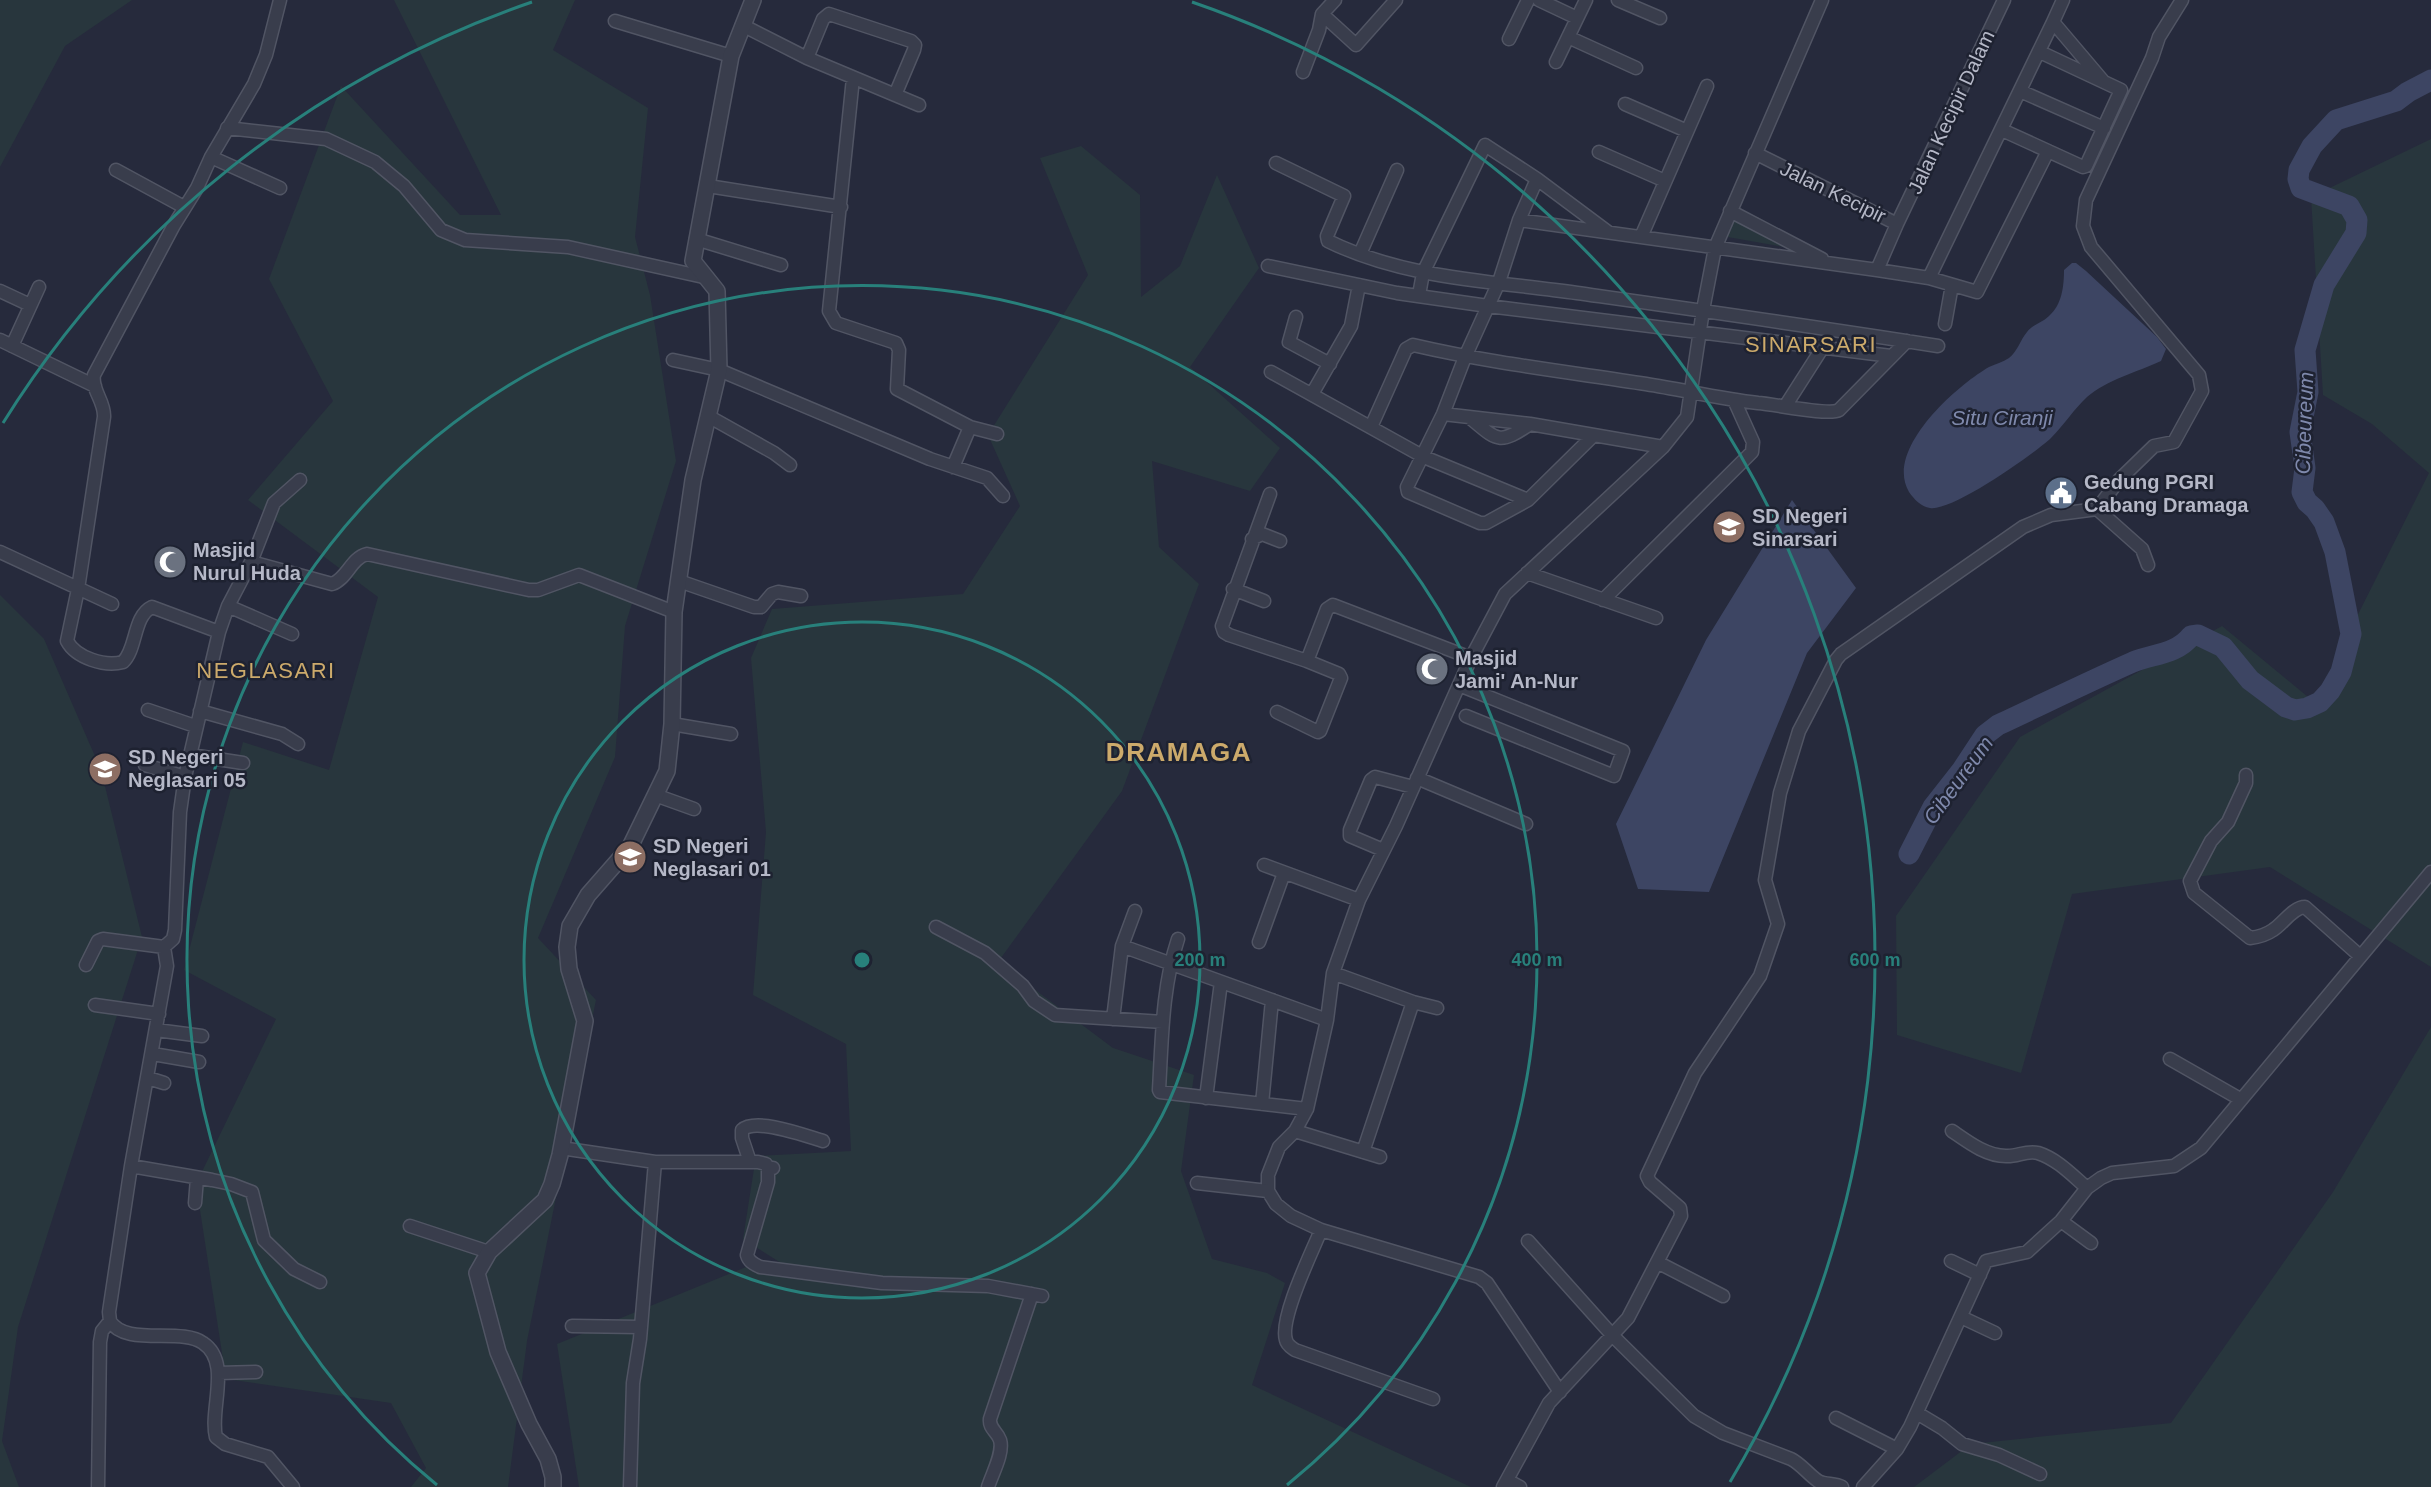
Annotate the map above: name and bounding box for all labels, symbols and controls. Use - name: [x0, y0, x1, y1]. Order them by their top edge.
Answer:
- street label: Jalan Kecipir Dalam: [1903, 27, 1999, 197]
- street label: Jalan Kecipir: [1777, 157, 1890, 227]
- district label: SINARSARI: [1745, 332, 1877, 357]
- water label: Cibeureum: [2291, 371, 2317, 475]
- water label: Situ Ciranji: [1951, 406, 2054, 429]
- place label: Gedung PGRI Cabang Dramaga: [2084, 471, 2249, 516]
- public building icon: Gedung PGRI Cabang Dramaga: [2043, 475, 2079, 511]
- place label: SD Negeri Sinarsari: [1752, 505, 1848, 550]
- school or university icon: SD Negeri Sinarsari: [1711, 509, 1747, 545]
- place label: Masjid Nurul Huda: [193, 539, 302, 584]
- mosque icon: Masjid Nurul Huda: [152, 544, 188, 580]
- place label: Masjid Jami' An-Nur: [1455, 647, 1578, 692]
- mosque icon: Masjid Jami' An-Nur: [1414, 651, 1450, 687]
- district label: NEGLASARI: [196, 658, 336, 683]
- water label: Cibeureum: [1919, 732, 1997, 828]
- district label: DRAMAGA: [1106, 737, 1252, 767]
- place label: SD Negeri Neglasari 05: [128, 746, 246, 791]
- school or university icon: SD Negeri Neglasari 05: [87, 751, 123, 787]
- place label: SD Negeri Neglasari 01: [653, 835, 771, 880]
- school or university icon: SD Negeri Neglasari 01: [612, 839, 648, 875]
- centre of rings: [852, 950, 872, 970]
- text: 200 m: [1174, 950, 1226, 970]
- text: 400 m: [1511, 950, 1563, 970]
- text: 600 m: [1849, 950, 1901, 970]

